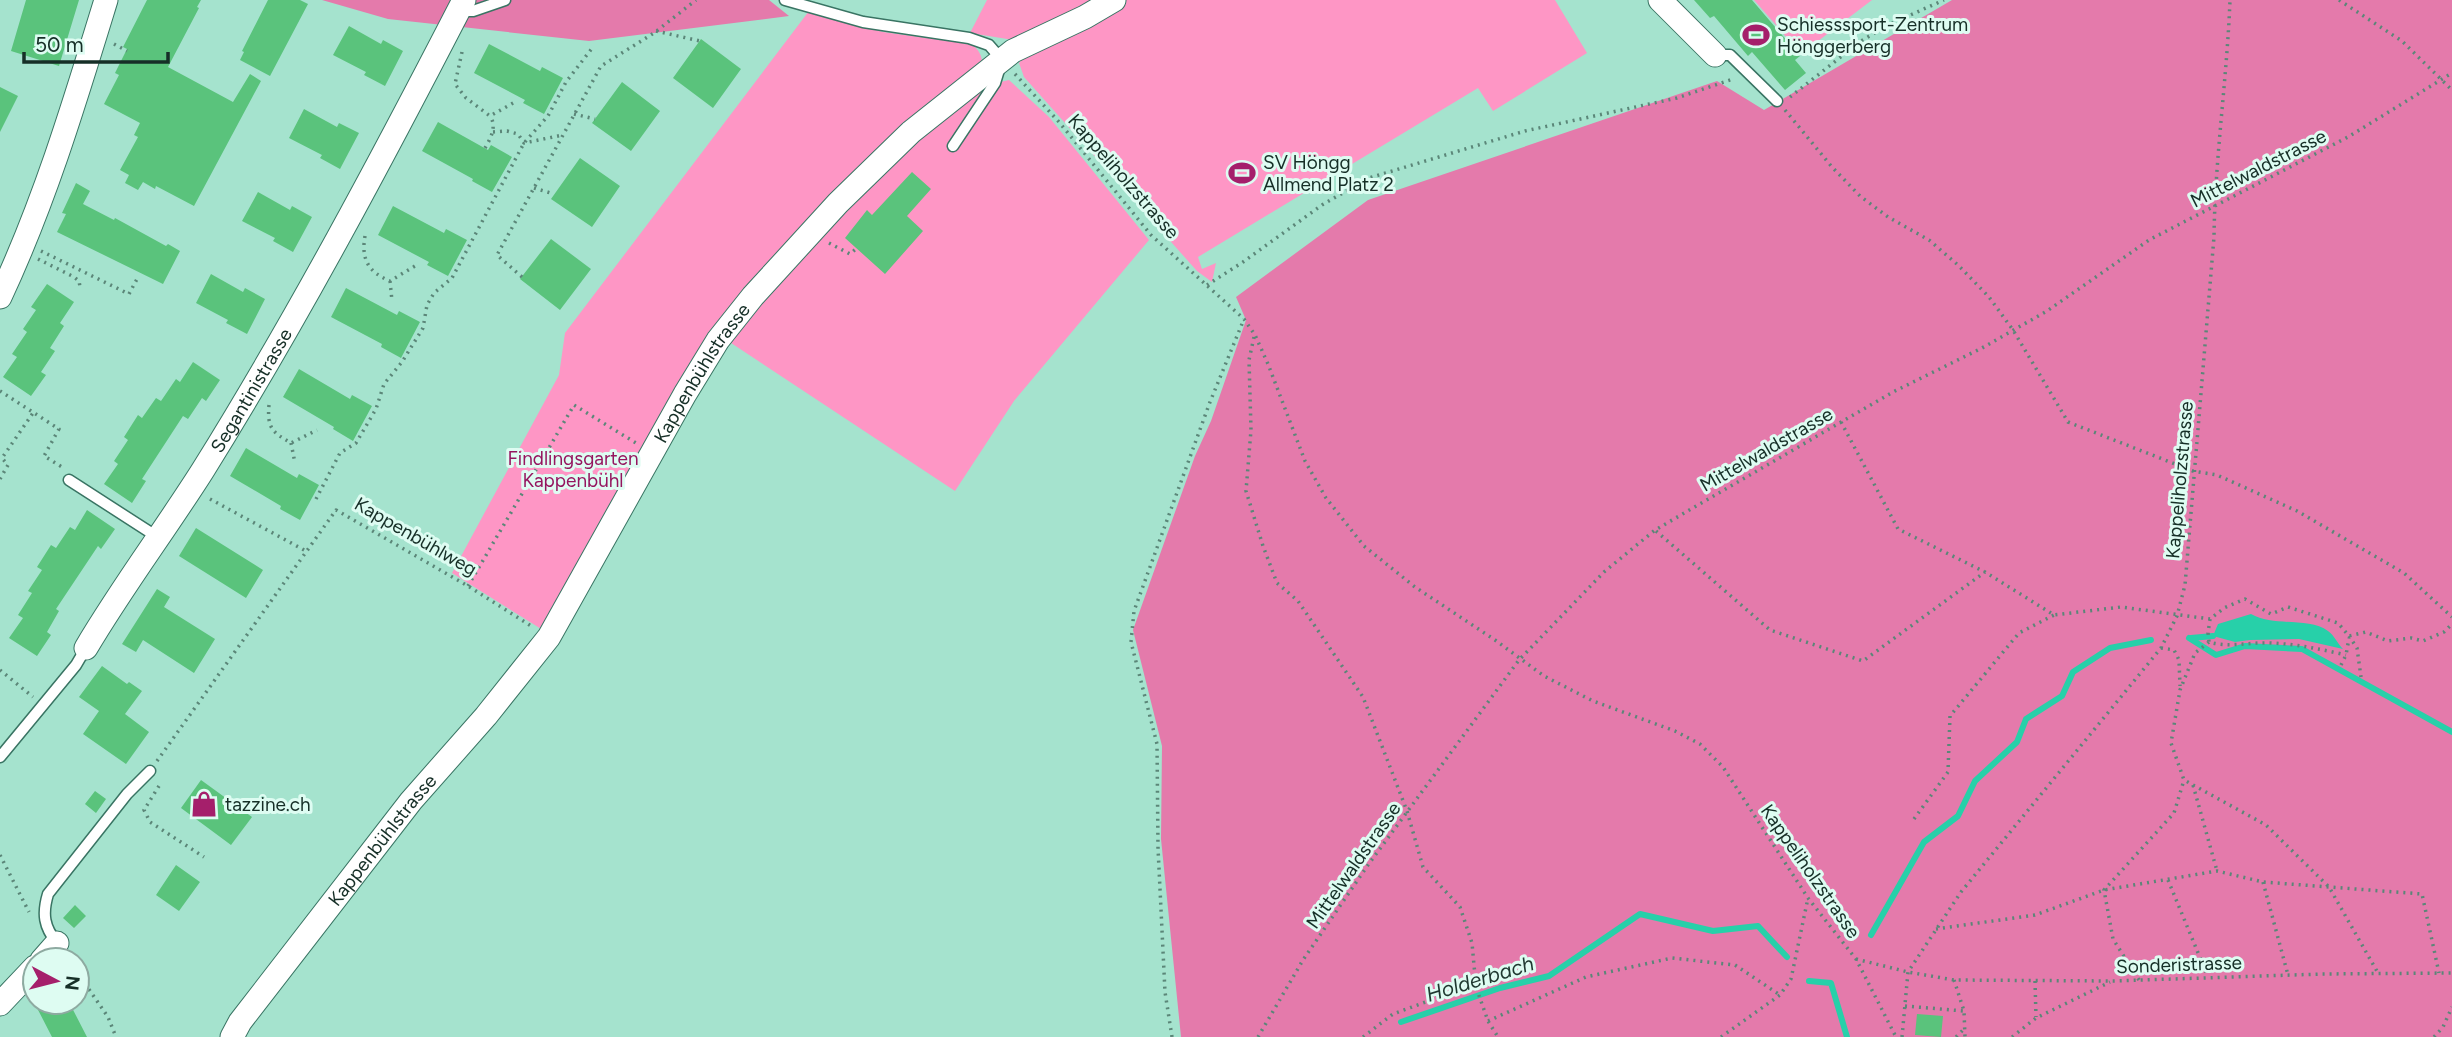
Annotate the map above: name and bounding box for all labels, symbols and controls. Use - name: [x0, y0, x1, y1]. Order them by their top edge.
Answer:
- place label: Schiesssport-Zentrum Hönggerberg: [1777, 13, 1968, 58]
- sports icon: Schiesssport-Zentrum Hönggerberg: [1741, 20, 1771, 50]
- scale bar: [24, 21, 168, 65]
- text: 50 m: [35, 32, 84, 57]
- street label: Kappeliholzstrasse: [1063, 109, 1184, 243]
- street label: Mittelwaldstrasse: [2187, 124, 2330, 213]
- place label: SV Höngg Allmend Platz 2: [1263, 151, 1394, 196]
- sports icon: SV Höngg Allmend Platz 2: [1227, 158, 1257, 188]
- street label: Kappenbühlstrasse: [649, 299, 755, 447]
- street label: Segantinistrasse: [206, 324, 297, 457]
- street label: Kappeliholzstrasse: [2161, 400, 2198, 560]
- street label: Mittelwaldstrasse: [1696, 402, 1837, 497]
- park label: Findlingsgarten Kappenbühl: [507, 447, 639, 492]
- street label: Kappenbühlweg: [351, 492, 481, 581]
- street label: Kappenbühlstrasse: [323, 770, 441, 910]
- shop icon: tazzine.ch: [189, 789, 219, 819]
- place label: tazzine.ch: [225, 793, 311, 816]
- street label: Mittelwaldstrasse: [1301, 798, 1406, 933]
- street label: Kappeliholzstrasse: [1756, 800, 1865, 943]
- north arrow: [21, 946, 91, 1016]
- water label: Holderbach: [1423, 950, 1537, 1007]
- street label: Sonderistrasse: [2116, 951, 2242, 978]
- text: N: [60, 974, 85, 992]

